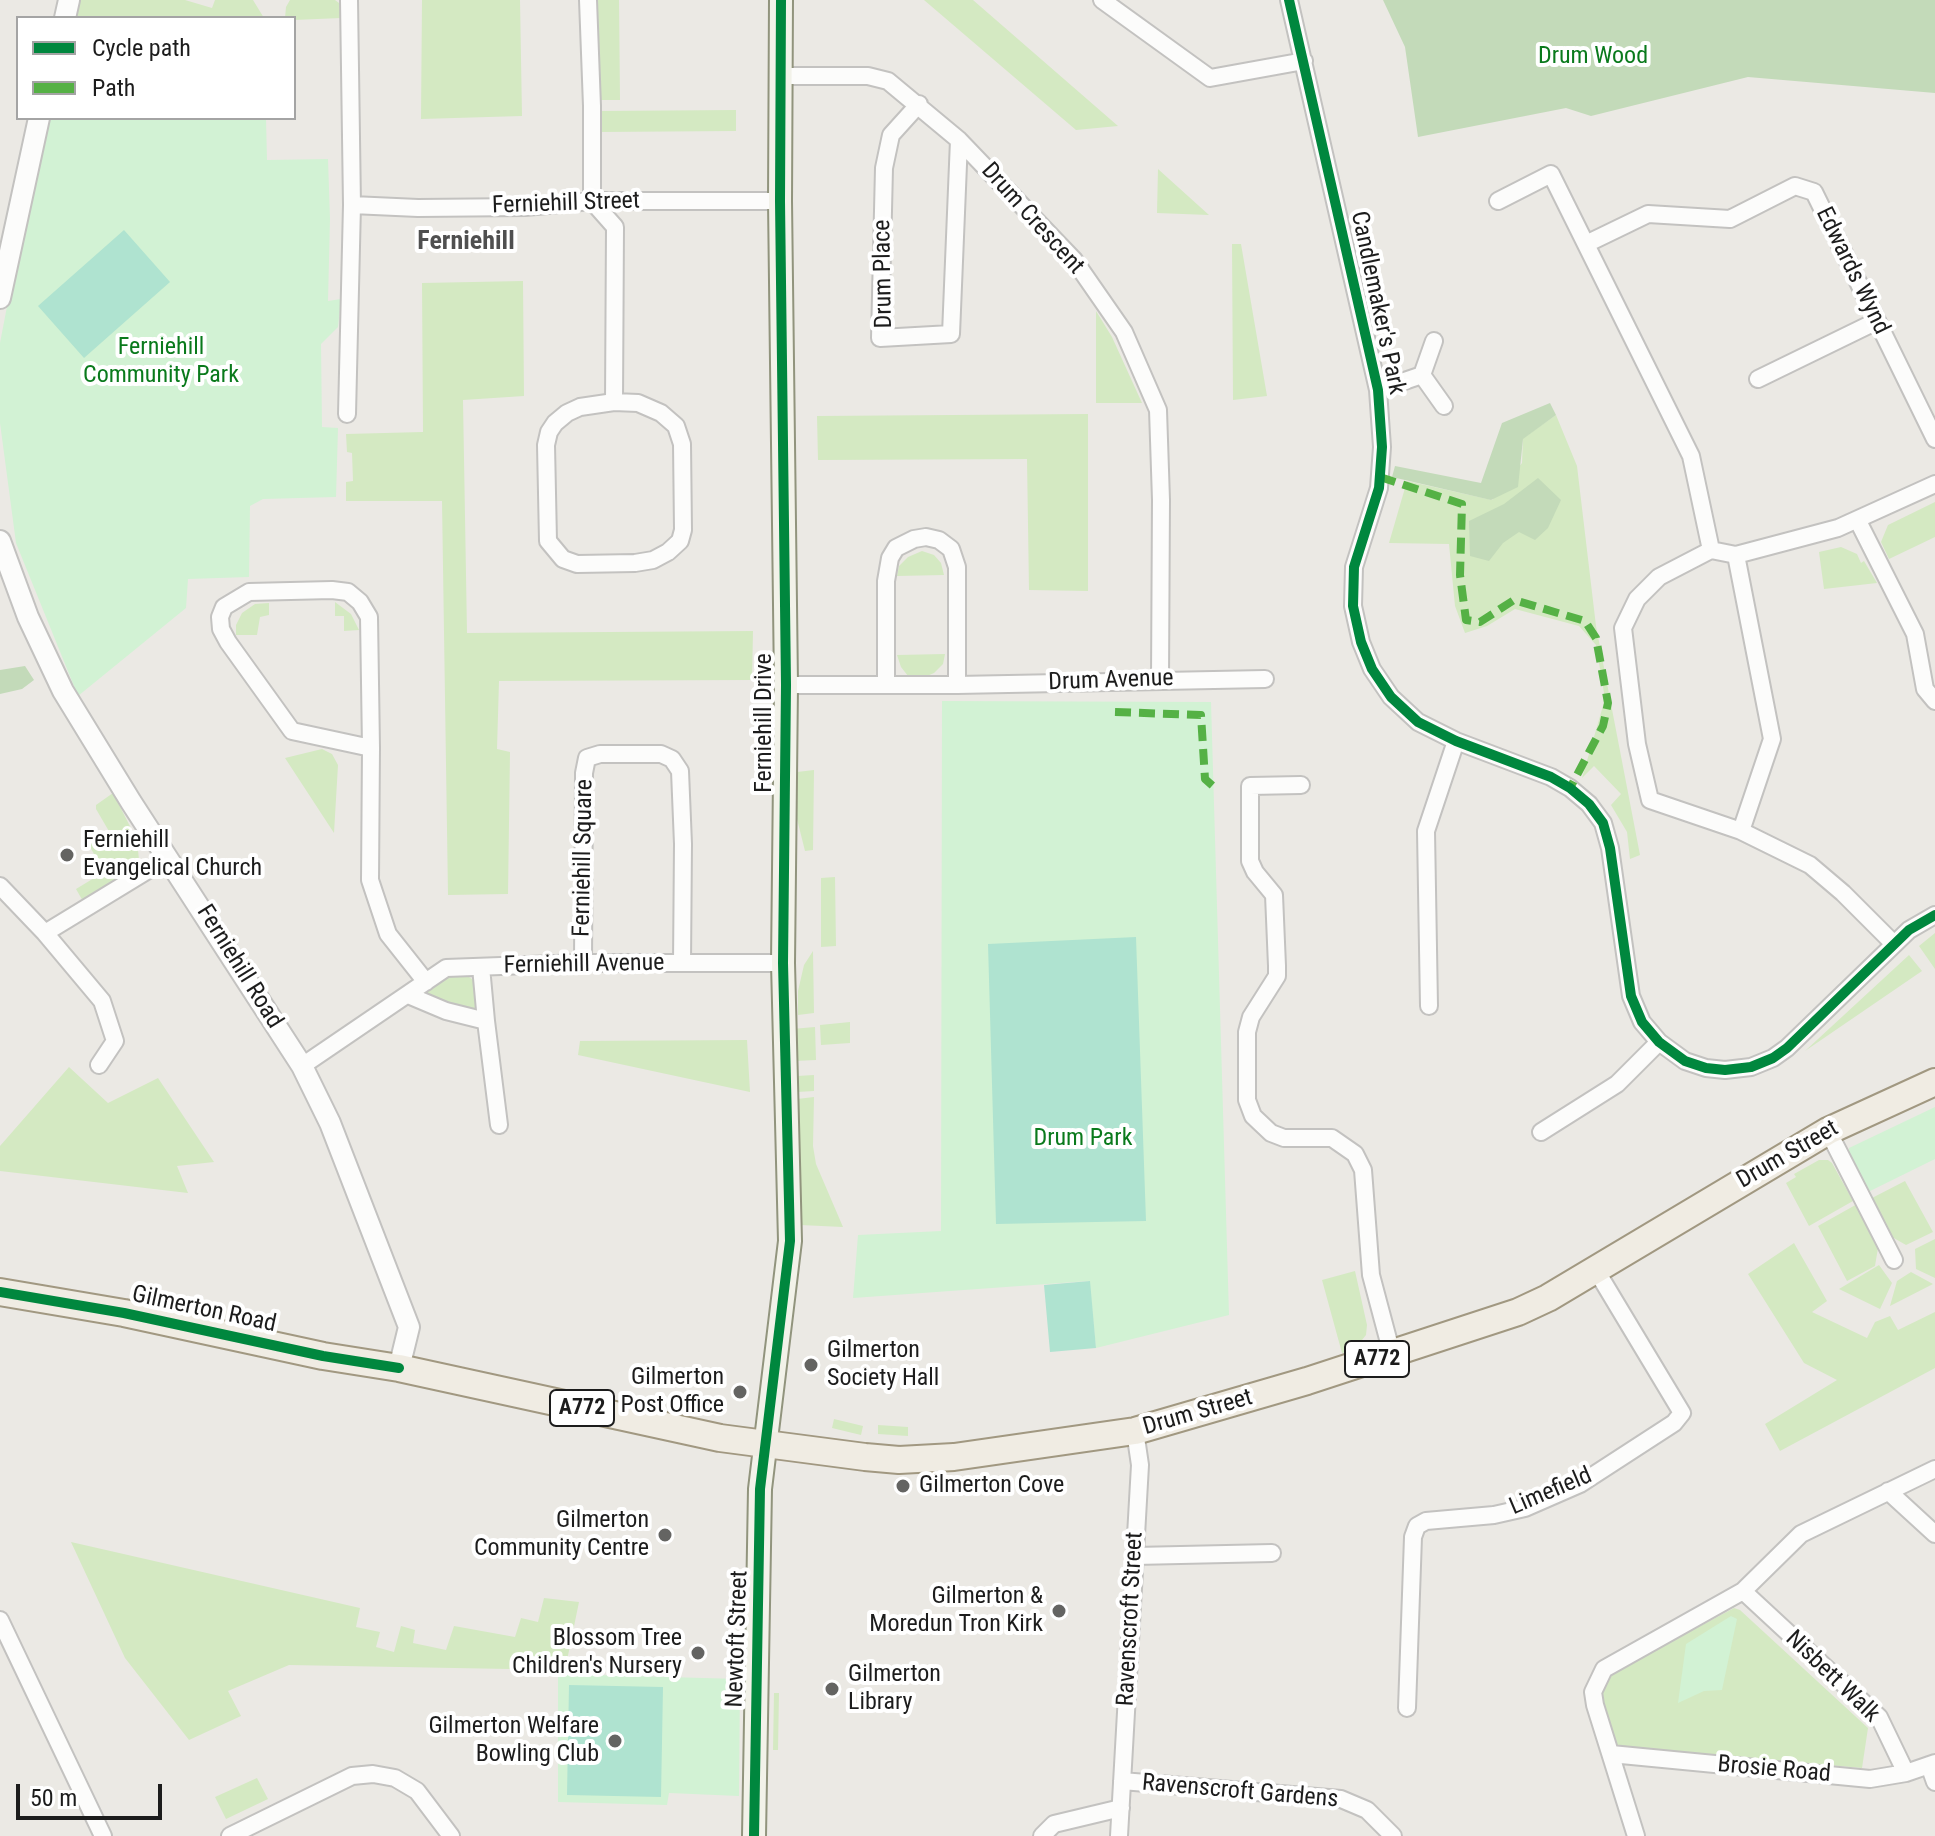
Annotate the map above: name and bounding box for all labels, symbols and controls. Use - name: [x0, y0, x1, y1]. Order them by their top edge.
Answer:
- legend: [16, 16, 296, 120]
- text: Cycle path: [92, 34, 191, 62]
- park label: Drum Wood: [1538, 43, 1648, 71]
- text: Path: [92, 74, 135, 102]
- street label: Drum Crescent: [974, 157, 1090, 281]
- street label: Ferniehill Street: [491, 187, 641, 221]
- street label: Edwards Wynd: [1809, 203, 1895, 339]
- street label: Candlemaker's Park: [1343, 209, 1411, 397]
- street label: Drum Place: [869, 219, 899, 329]
- district label: Ferniehill: [417, 226, 515, 258]
- park label: Ferniehill Community Park: [83, 334, 239, 390]
- street label: Ferniehill Drive: [751, 653, 779, 793]
- street label: Drum Avenue: [1048, 664, 1174, 698]
- street label: Ferniehill Square: [568, 779, 600, 937]
- place label: Ferniehill Evangelical Church: [83, 827, 262, 883]
- marker: Ferniehill Evangelical Church: [58, 846, 76, 864]
- street label: Ferniehill Road: [190, 900, 288, 1034]
- street label: Ferniehill Avenue: [503, 949, 665, 981]
- street label: Drum Street: [1732, 1114, 1844, 1196]
- park label: Drum Park: [1034, 1125, 1132, 1153]
- street label: Gilmerton Road: [129, 1281, 279, 1339]
- place label: Gilmerton Society Hall: [827, 1337, 939, 1393]
- road number: A772: [1345, 1341, 1409, 1377]
- marker: Gilmerton Society Hall: [802, 1356, 820, 1374]
- place label: Gilmerton Post Office: [621, 1364, 724, 1420]
- marker: Gilmerton Post Office: [731, 1383, 749, 1401]
- street label: Drum Street: [1140, 1384, 1256, 1442]
- road number: A772: [550, 1390, 614, 1426]
- street label: Limefield: [1505, 1462, 1597, 1522]
- place label: Gilmerton Cove: [919, 1472, 1064, 1500]
- marker: Gilmerton Cove: [894, 1477, 912, 1495]
- place label: Gilmerton Community Centre: [474, 1507, 649, 1563]
- marker: Gilmerton Community Centre: [656, 1526, 674, 1544]
- street label: Ravenscroft Street: [1112, 1531, 1150, 1707]
- street label: Newtoft Street: [721, 1570, 755, 1708]
- place label: Gilmerton & Moredun Tron Kirk: [869, 1583, 1043, 1639]
- marker: Gilmerton & Moredun Tron Kirk: [1050, 1602, 1068, 1620]
- place label: Blossom Tree Children's Nursery: [512, 1625, 682, 1681]
- street label: Nisbett Walk: [1779, 1625, 1885, 1729]
- marker: Blossom Tree Children's Nursery: [689, 1644, 707, 1662]
- place label: Gilmerton Library: [848, 1661, 941, 1717]
- marker: Gilmerton Library: [823, 1680, 841, 1698]
- place label: Gilmerton Welfare Bowling Club: [428, 1713, 599, 1769]
- marker: Gilmerton Welfare Bowling Club: [606, 1732, 624, 1750]
- street label: Brosie Road: [1716, 1751, 1832, 1789]
- scale bar: [20, 1768, 166, 1818]
- street label: Ravenscroft Gardens: [1141, 1769, 1339, 1815]
- text: 50 m: [30, 1784, 77, 1812]

